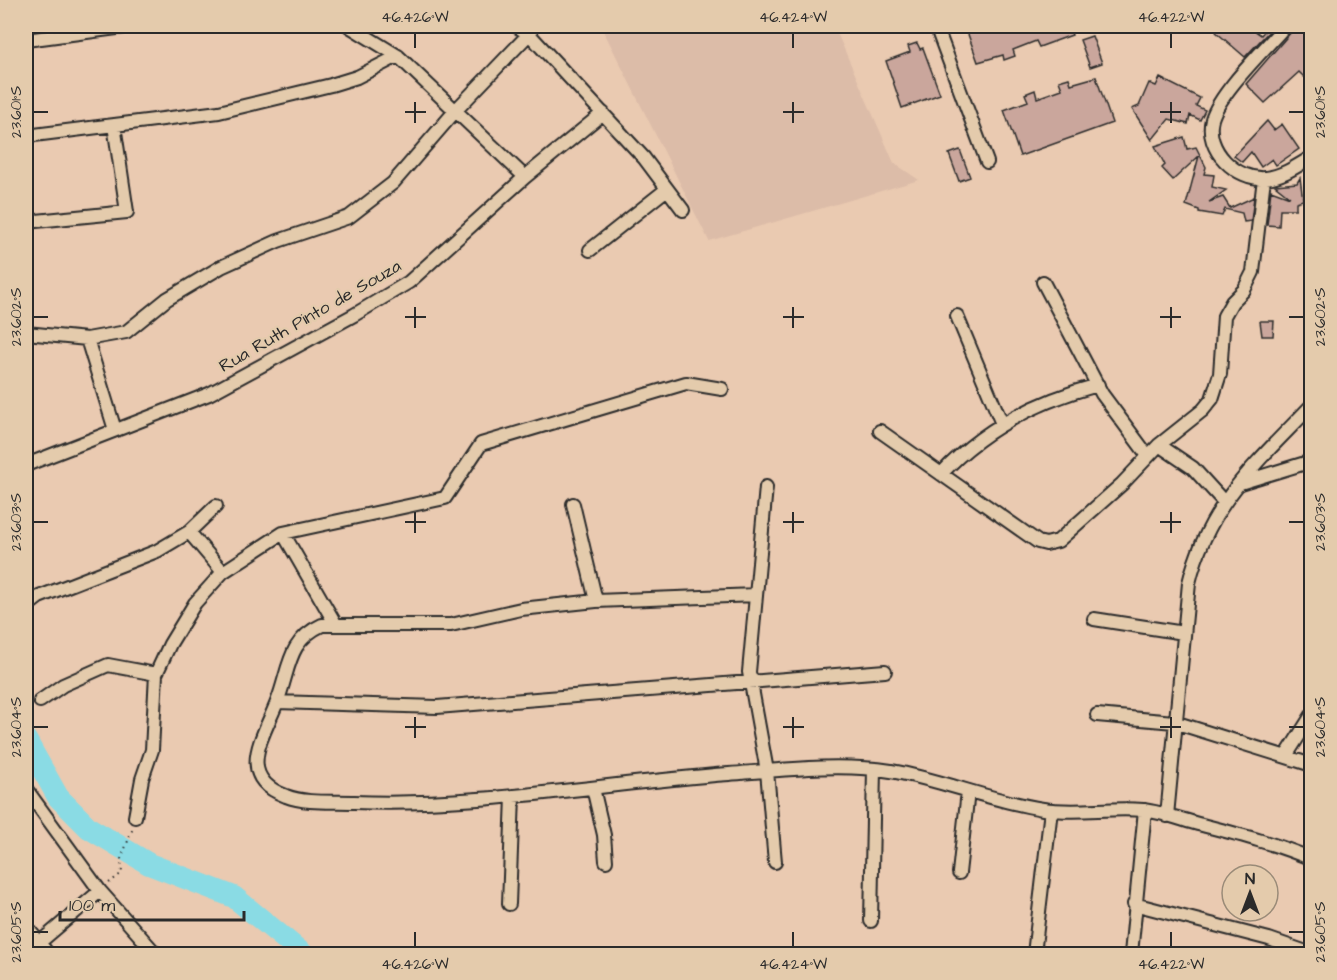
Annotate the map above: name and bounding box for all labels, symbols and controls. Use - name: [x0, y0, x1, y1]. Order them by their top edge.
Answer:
- text: 46.426°W: [381, 7, 449, 28]
- text: 46.424°W: [759, 7, 827, 28]
- text: 46.422°W: [1138, 7, 1204, 28]
- text: 23.601°S: [6, 86, 27, 138]
- text: 23.601°S: [1310, 86, 1331, 138]
- street label: Rua Ruth Pinto de Souza: [214, 254, 406, 378]
- text: 23.602°S: [6, 287, 27, 346]
- text: 23.602°S: [1310, 287, 1331, 346]
- text: 23.603°S: [6, 493, 27, 551]
- text: 23.603°S: [1310, 493, 1331, 551]
- text: 23.604°S: [6, 696, 27, 757]
- text: 23.604°S: [1310, 696, 1331, 757]
- north arrow: [1220, 863, 1280, 923]
- text: N: [1245, 868, 1255, 890]
- scale bar: [60, 884, 244, 922]
- text: 100 m: [69, 893, 115, 918]
- text: 23.605°S: [6, 901, 27, 962]
- text: 23.605°S: [1310, 901, 1331, 962]
- text: 46.426°W: [381, 954, 449, 975]
- text: 46.424°W: [759, 954, 827, 975]
- text: 46.422°W: [1138, 954, 1204, 975]

